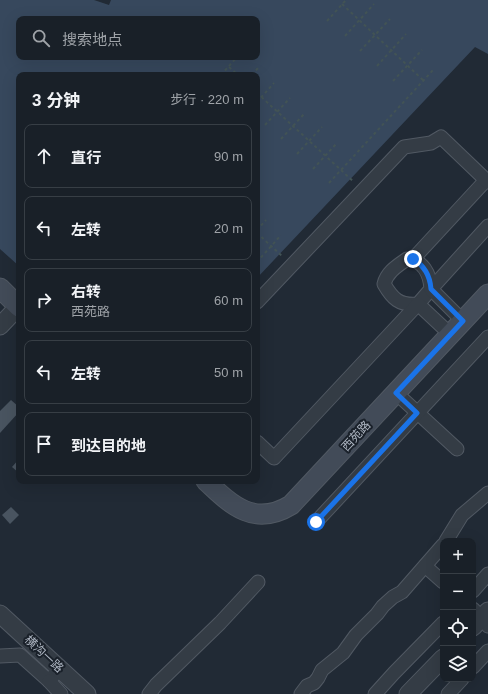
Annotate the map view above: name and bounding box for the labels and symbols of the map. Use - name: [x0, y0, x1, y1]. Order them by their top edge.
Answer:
- route end: [404, 250, 422, 268]
- street label: 西苑路: [339, 418, 373, 454]
- route start: [307, 513, 325, 531]
- street label: 横沟一路: [22, 633, 66, 675]

